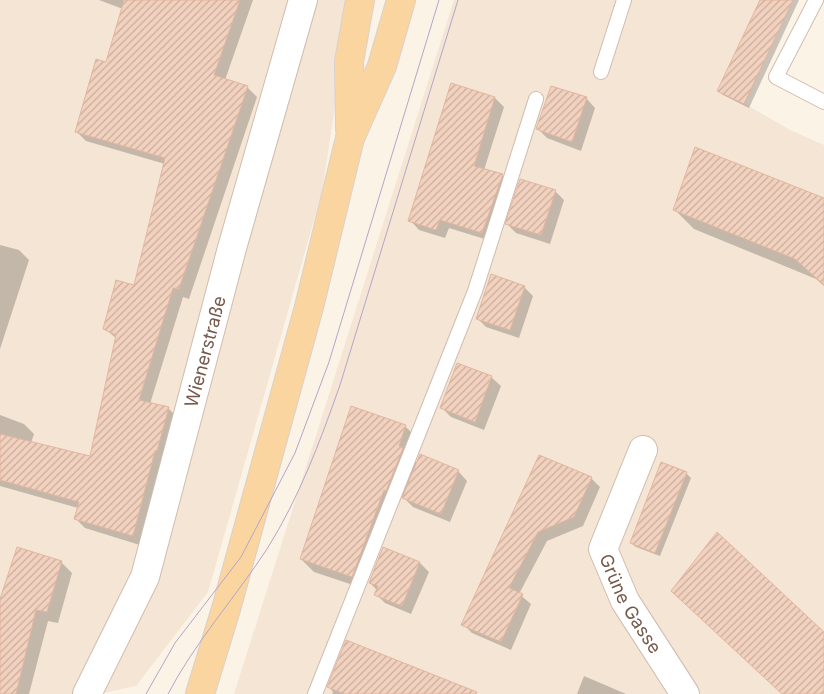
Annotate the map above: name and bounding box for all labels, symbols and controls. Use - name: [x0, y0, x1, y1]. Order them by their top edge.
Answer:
- street label: Wienerstraße: [180, 293, 229, 409]
- street label: Grüne Gasse: [596, 551, 666, 657]

